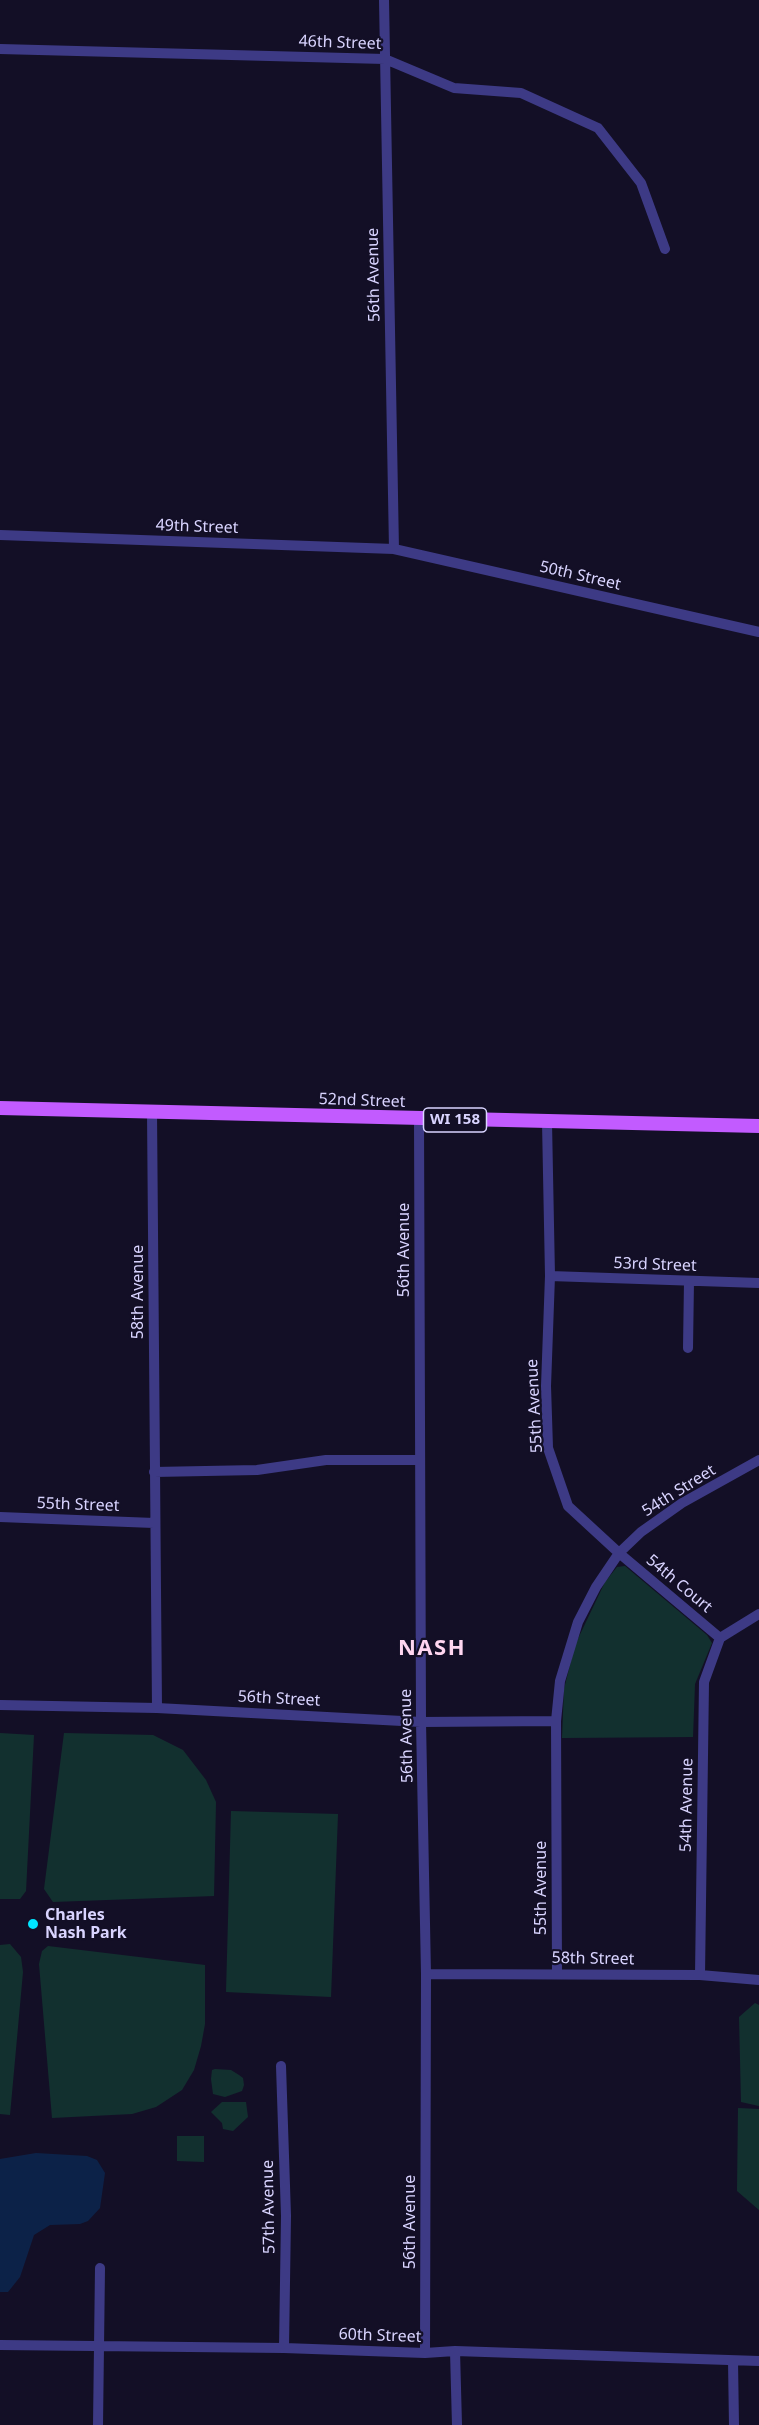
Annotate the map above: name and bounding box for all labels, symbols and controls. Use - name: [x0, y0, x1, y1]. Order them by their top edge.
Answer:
- street label: 46th Street: [298, 32, 382, 54]
- street label: 56th Avenue: [364, 228, 384, 322]
- street label: 49th Street: [155, 516, 239, 538]
- street label: 50th Street: [538, 557, 622, 595]
- street label: 52nd Street: [318, 1090, 406, 1112]
- road number: WI 158: [424, 1108, 486, 1132]
- street label: 56th Avenue: [394, 1203, 414, 1297]
- street label: 58th Avenue: [128, 1245, 148, 1339]
- street label: 53rd Street: [613, 1254, 697, 1276]
- street label: 55th Avenue: [523, 1358, 547, 1454]
- street label: 54th Street: [639, 1461, 719, 1521]
- street label: 55th Street: [36, 1494, 120, 1516]
- street label: 54th Court: [642, 1551, 716, 1617]
- district label: NASH: [398, 1636, 466, 1662]
- street label: 56th Street: [237, 1687, 321, 1711]
- street label: 56th Avenue: [397, 1689, 417, 1783]
- street label: 54th Avenue: [677, 1758, 697, 1852]
- street label: 55th Avenue: [531, 1841, 551, 1935]
- place label: Charles Nash Park: [45, 1905, 127, 1943]
- marker: Charles Nash Park: [26, 1917, 40, 1931]
- street label: 58th Street: [551, 1949, 635, 1969]
- street label: 57th Avenue: [259, 2160, 279, 2254]
- street label: 56th Avenue: [400, 2175, 420, 2269]
- street label: 60th Street: [338, 2325, 422, 2347]

